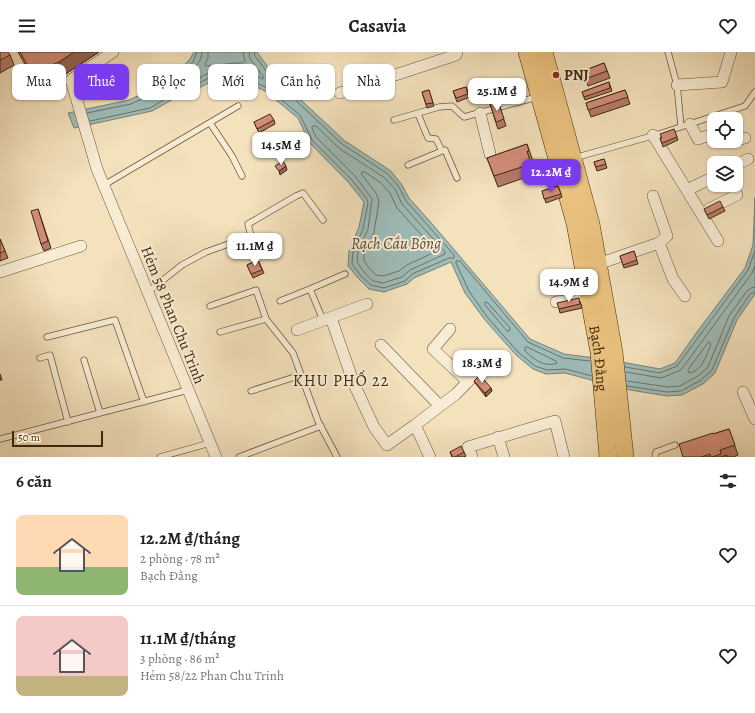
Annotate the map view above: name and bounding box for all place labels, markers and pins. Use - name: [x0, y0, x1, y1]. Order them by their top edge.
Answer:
- place label: PNJ: [564, 65, 589, 85]
- marker: PNJ: [551, 70, 561, 80]
- pin: 25.1M ₫: [460, 78, 534, 112]
- pin: 14.5M ₫: [244, 132, 318, 166]
- pin: 12.2M ₫: [514, 159, 588, 193]
- pin: 11.1M ₫: [218, 233, 292, 267]
- pin: 14.9M ₫: [532, 269, 606, 303]
- pin: 18.3M ₫: [445, 350, 519, 384]

